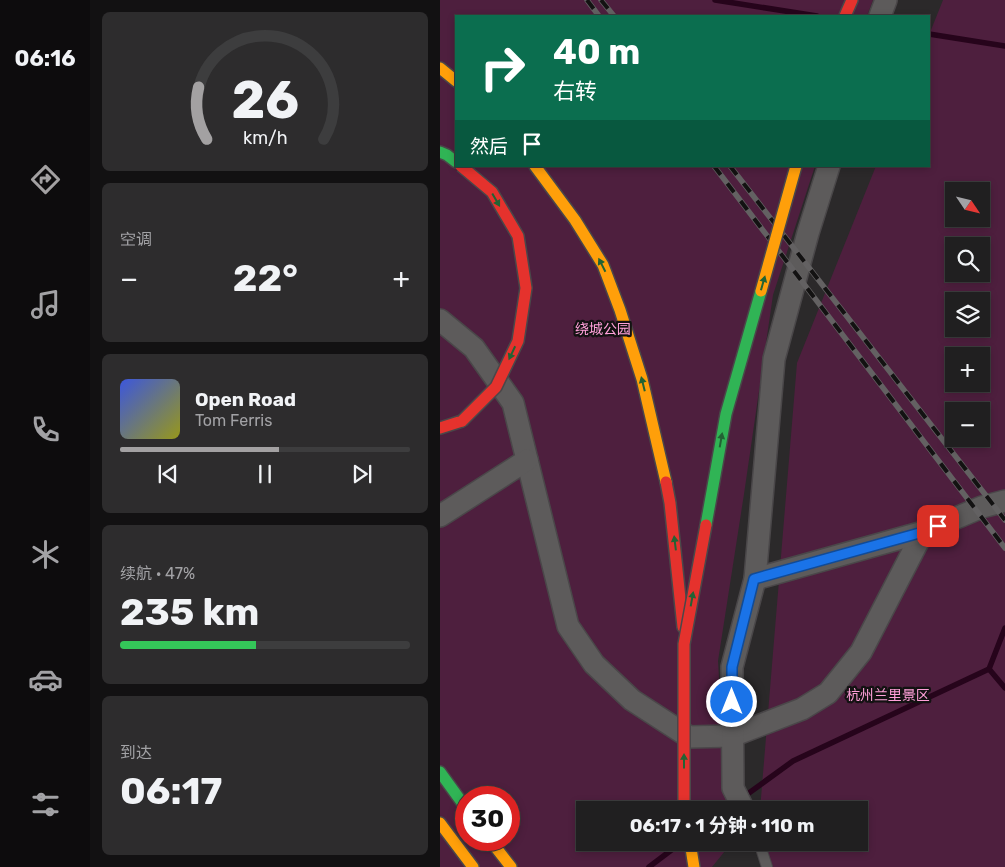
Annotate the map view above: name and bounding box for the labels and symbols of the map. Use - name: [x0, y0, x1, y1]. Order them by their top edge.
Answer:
- north arrow: [945, 182, 990, 228]
- one-way arrow: [492, 193, 501, 206]
- one-way arrow: [598, 257, 606, 272]
- one-way arrow: [759, 275, 767, 290]
- park label: 绕城公园: [575, 321, 631, 338]
- one-way arrow: [508, 346, 516, 361]
- one-way arrow: [639, 376, 647, 391]
- one-way arrow: [717, 432, 725, 447]
- pin: [917, 505, 959, 547]
- one-way arrow: [671, 535, 679, 551]
- one-way arrow: [689, 591, 697, 607]
- position arrow: [705, 675, 757, 727]
- park label: 杭州兰里景区: [846, 687, 930, 704]
- one-way arrow: [680, 753, 688, 769]
- speed limit sign: 30: [455, 786, 520, 851]

